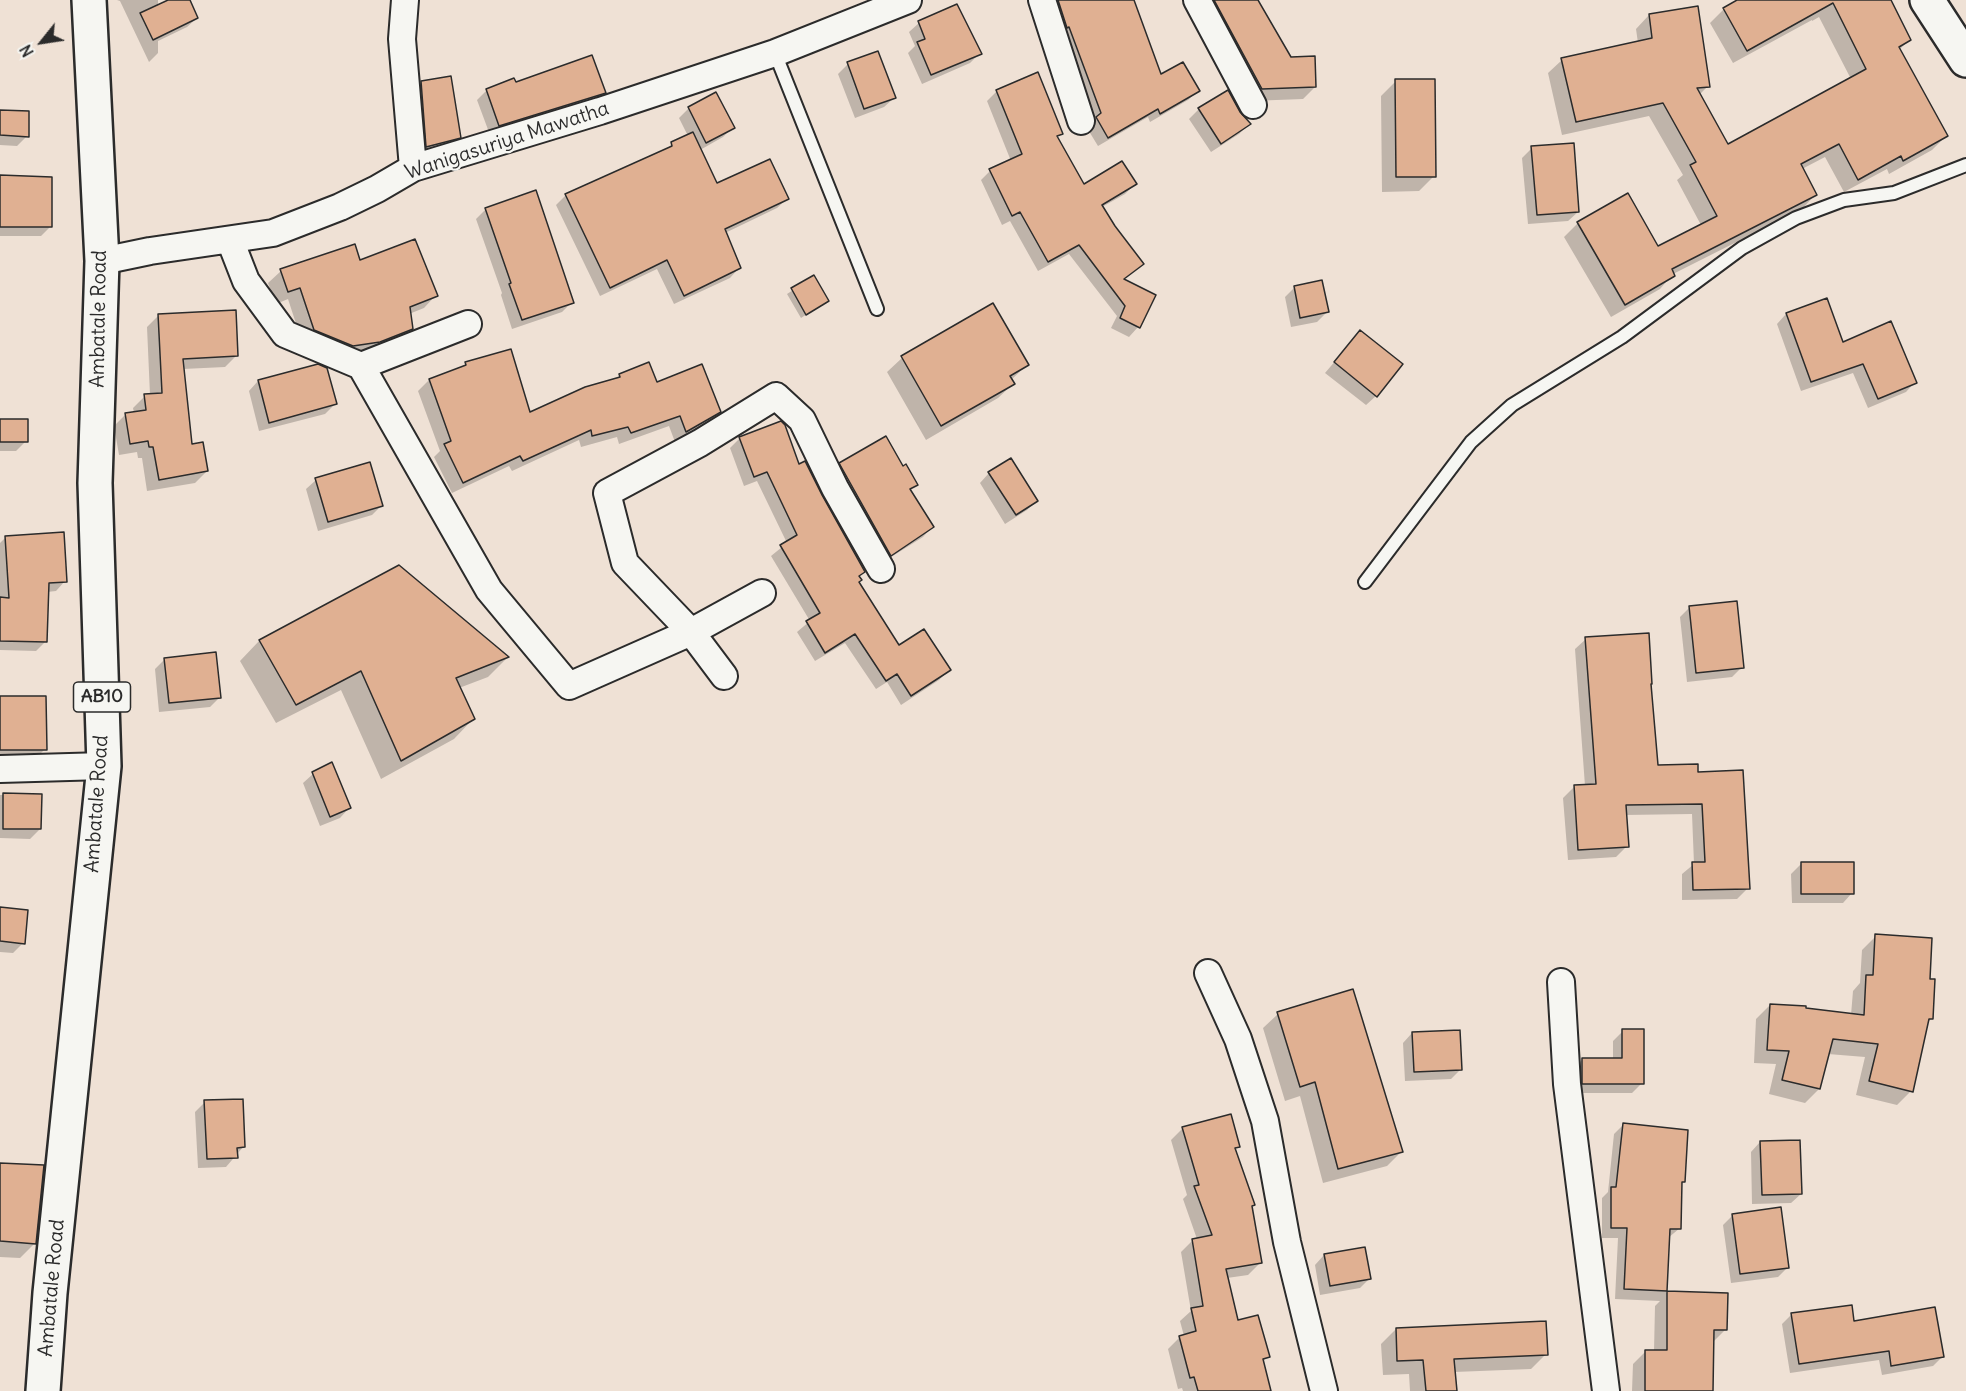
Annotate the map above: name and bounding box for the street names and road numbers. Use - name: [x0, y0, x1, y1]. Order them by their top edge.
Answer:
- street label: Wanigasuriya Mawatha: [402, 97, 612, 185]
- street label: Ambatale Road: [86, 250, 112, 388]
- road number: AB10: [74, 682, 130, 712]
- street label: Ambatale Road: [80, 734, 114, 874]
- street label: Ambatale Road: [34, 1218, 70, 1358]

